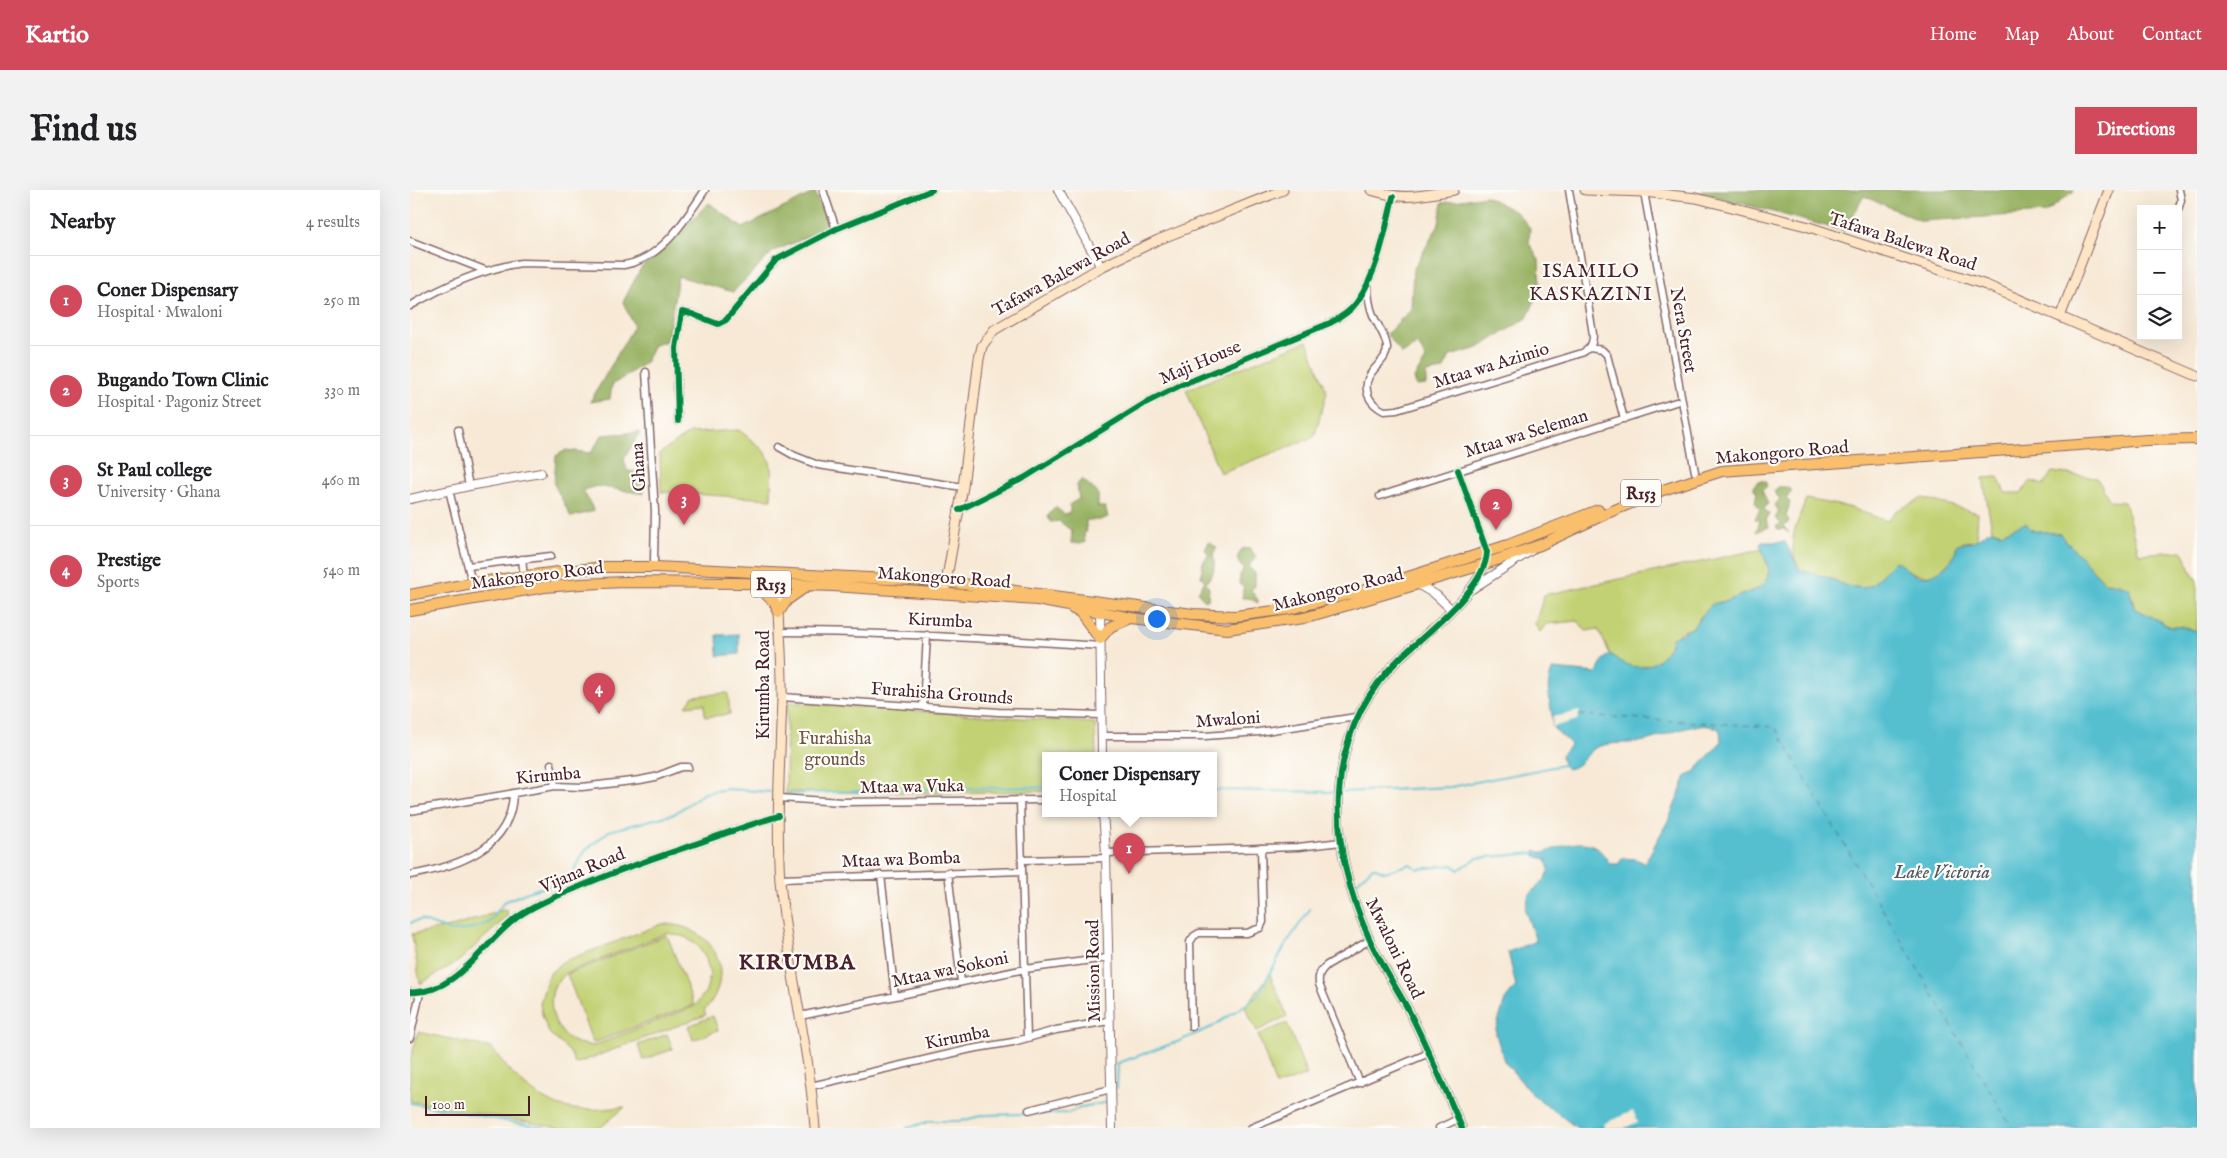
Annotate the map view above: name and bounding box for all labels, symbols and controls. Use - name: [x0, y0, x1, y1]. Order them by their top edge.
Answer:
- text: Kartio: [25, 20, 89, 51]
- text: Home: [1930, 24, 1977, 47]
- text: Map: [2005, 24, 2039, 47]
- text: About: [2067, 24, 2114, 47]
- text: Contact: [2142, 24, 2202, 47]
- button: Directions: [2075, 107, 2197, 154]
- text: Find us: [30, 108, 137, 153]
- map controls: [2137, 205, 2182, 340]
- button: +: [2137, 205, 2182, 250]
- street label: Tafawa Balewa Road: [1826, 208, 1980, 277]
- text: Nearby: [50, 209, 115, 236]
- text: 4 results: [306, 213, 360, 233]
- street label: Tafawa Balewa Road: [989, 228, 1135, 323]
- button: −: [2137, 250, 2182, 295]
- district label: ISAMILO KASKAZINI: [1529, 259, 1653, 307]
- text: Coner Dispensary: [97, 279, 238, 303]
- street label: Nera Street: [1664, 286, 1701, 375]
- text: 1: [63, 291, 69, 311]
- text: 250 m: [323, 291, 360, 311]
- button: layers: [2137, 295, 2182, 340]
- text: Hospital · Mwaloni: [97, 303, 223, 323]
- street label: Maji House: [1156, 336, 1245, 391]
- street label: Mtaa wa Azimio: [1431, 338, 1552, 395]
- text: Bugando Town Clinic: [97, 369, 269, 393]
- text: 2: [62, 381, 70, 401]
- text: 330 m: [324, 381, 360, 401]
- text: Hospital · Pagoniz Street: [97, 393, 262, 413]
- street label: Mtaa wa Seleman: [1462, 405, 1591, 464]
- street label: Makongoro Road: [1715, 436, 1850, 471]
- street label: Ghana: [627, 442, 652, 492]
- text: St Paul college: [97, 459, 212, 483]
- text: 3: [63, 471, 69, 491]
- text: 460 m: [322, 471, 360, 491]
- road number: R153: [1621, 480, 1661, 506]
- text: University · Ghana: [97, 483, 220, 503]
- pin: 3: [668, 484, 700, 525]
- pin: 2: [1480, 489, 1512, 530]
- text: Prestige: [97, 549, 161, 573]
- street label: Makongoro Road: [469, 557, 605, 596]
- text: 4: [62, 561, 70, 581]
- text: 540 m: [323, 561, 360, 581]
- street label: Makongoro Road: [876, 562, 1012, 595]
- street label: Makongoro Road: [1271, 563, 1406, 618]
- road number: R153: [751, 570, 791, 598]
- text: Sports: [97, 573, 139, 593]
- your location: [1144, 606, 1170, 632]
- street label: Kirumba: [907, 608, 973, 635]
- street label: Kirumba Road: [753, 630, 776, 740]
- pin: 4: [583, 673, 615, 714]
- street label: Furahisha Grounds: [870, 678, 1014, 711]
- street label: Mwaloni: [1195, 707, 1261, 734]
- park label: Furahisha grounds: [798, 728, 872, 772]
- popup: [1042, 752, 1217, 817]
- street label: Kirumba: [515, 762, 582, 791]
- text: Coner Dispensary: [1059, 763, 1200, 787]
- street label: Mtaa wa Vuka: [860, 775, 964, 800]
- text: Hospital: [1059, 787, 1116, 807]
- pin: 1: [1113, 833, 1145, 874]
- street label: Vijana Road: [535, 843, 629, 900]
- street label: Mtaa wa Bomba: [841, 847, 961, 874]
- water label: Lake Victoria: [1893, 861, 1990, 885]
- street label: Mwaloni Road: [1359, 894, 1428, 1003]
- street label: Mission Road: [1082, 919, 1107, 1023]
- street label: Mtaa wa Sokoni: [890, 947, 1011, 994]
- district label: KIRUMBA: [739, 949, 856, 977]
- street label: Kirumba: [923, 1021, 992, 1056]
- scale bar: [425, 1093, 530, 1116]
- text: 100 m: [432, 1096, 465, 1114]

